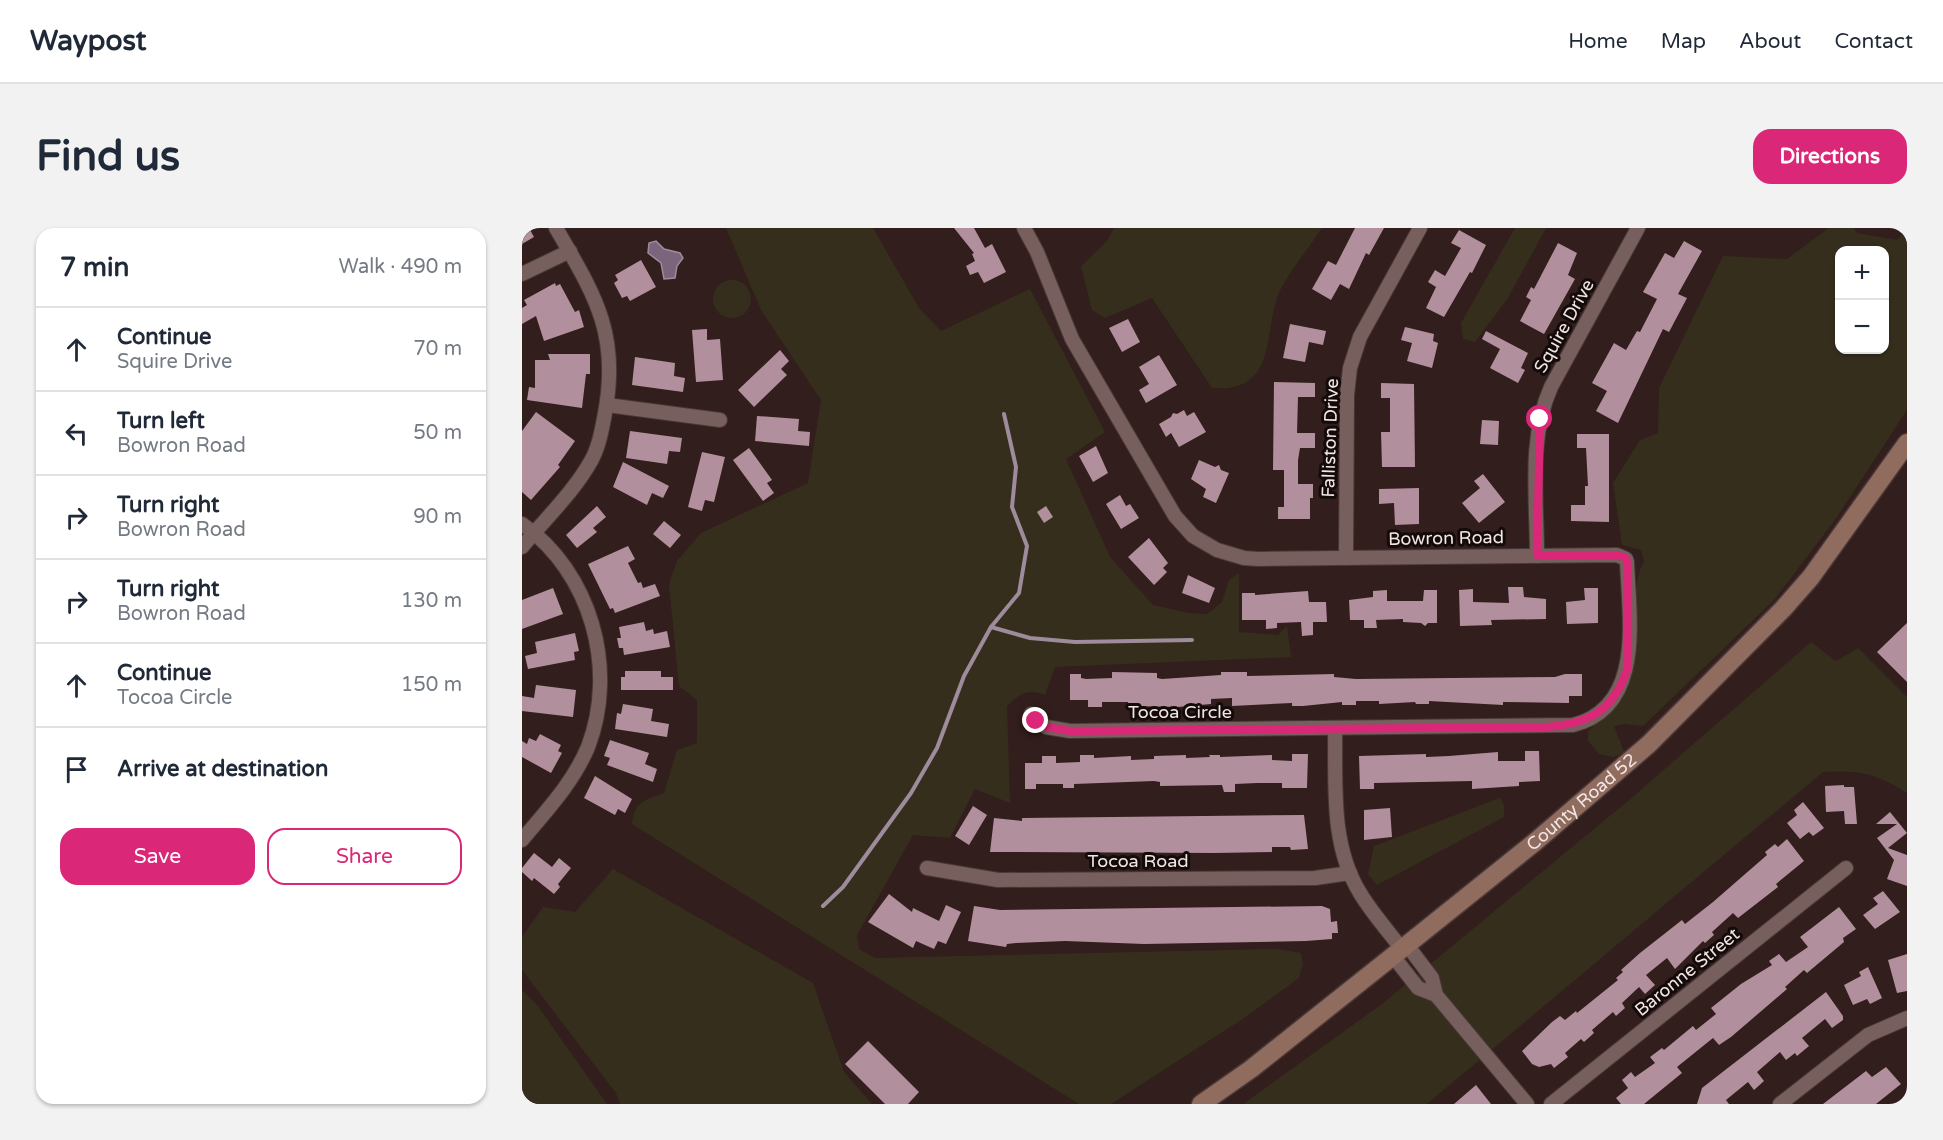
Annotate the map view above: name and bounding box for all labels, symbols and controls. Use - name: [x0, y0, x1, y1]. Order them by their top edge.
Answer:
- text: Waypost: [30, 24, 146, 58]
- text: Home: [1568, 29, 1628, 54]
- text: Map: [1661, 29, 1706, 54]
- text: About: [1739, 29, 1801, 54]
- text: Contact: [1834, 29, 1913, 54]
- button: Directions: [1753, 129, 1907, 184]
- text: Find us: [36, 131, 180, 182]
- map controls: [1835, 246, 1889, 354]
- button: +: [1835, 246, 1889, 300]
- text: 7 min: [60, 252, 129, 283]
- text: Walk · 490 m: [339, 255, 462, 279]
- street label: Squire Drive: [1529, 275, 1599, 377]
- button: −: [1835, 300, 1889, 354]
- text: Continue: [117, 324, 212, 350]
- icon: ahead: [60, 333, 93, 366]
- text: 70 m: [413, 337, 462, 361]
- text: Squire Drive: [117, 350, 232, 374]
- street label: Falliston Drive: [1317, 378, 1343, 498]
- route start: [1526, 405, 1552, 431]
- text: Turn left: [117, 408, 205, 434]
- icon: left: [60, 417, 93, 450]
- text: 50 m: [413, 421, 462, 445]
- text: Bowron Road: [117, 434, 246, 458]
- text: Turn right: [117, 492, 219, 518]
- icon: right: [60, 501, 93, 534]
- text: 90 m: [413, 505, 462, 529]
- text: Bowron Road: [117, 518, 246, 542]
- street label: Bowron Road: [1388, 526, 1504, 550]
- text: Turn right: [117, 576, 219, 602]
- icon: right: [60, 585, 93, 618]
- text: 130 m: [401, 589, 462, 613]
- text: Bowron Road: [117, 602, 246, 626]
- text: Continue: [117, 660, 212, 686]
- icon: ahead: [60, 669, 93, 702]
- text: 150 m: [401, 673, 462, 697]
- text: Tocoa Circle: [117, 686, 232, 710]
- street label: Tocoa Circle: [1128, 701, 1232, 723]
- route end: [1022, 707, 1048, 733]
- street label: County Road 52: [1522, 748, 1641, 856]
- icon: arrive: [60, 753, 93, 786]
- text: Arrive at destination: [117, 756, 328, 782]
- button: Save: [60, 828, 255, 885]
- button: Share: [267, 828, 462, 885]
- street label: Tocoa Road: [1087, 850, 1189, 872]
- street label: Baronne Street: [1630, 923, 1744, 1021]

